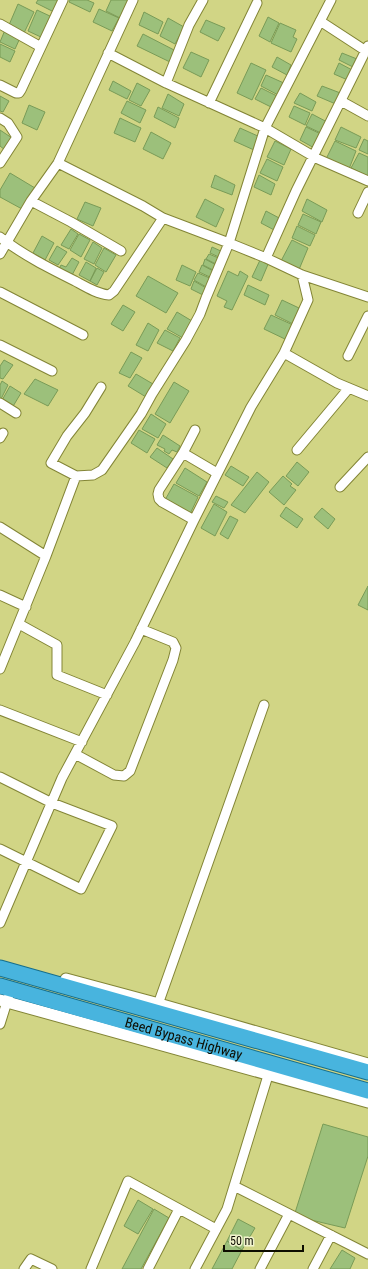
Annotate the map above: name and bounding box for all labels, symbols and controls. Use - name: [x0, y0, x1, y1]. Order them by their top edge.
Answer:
- street label: Beed Bypass Highway: [123, 1014, 244, 1063]
- scale bar: [224, 1227, 303, 1253]
- text: 50 m: [230, 1234, 254, 1248]

